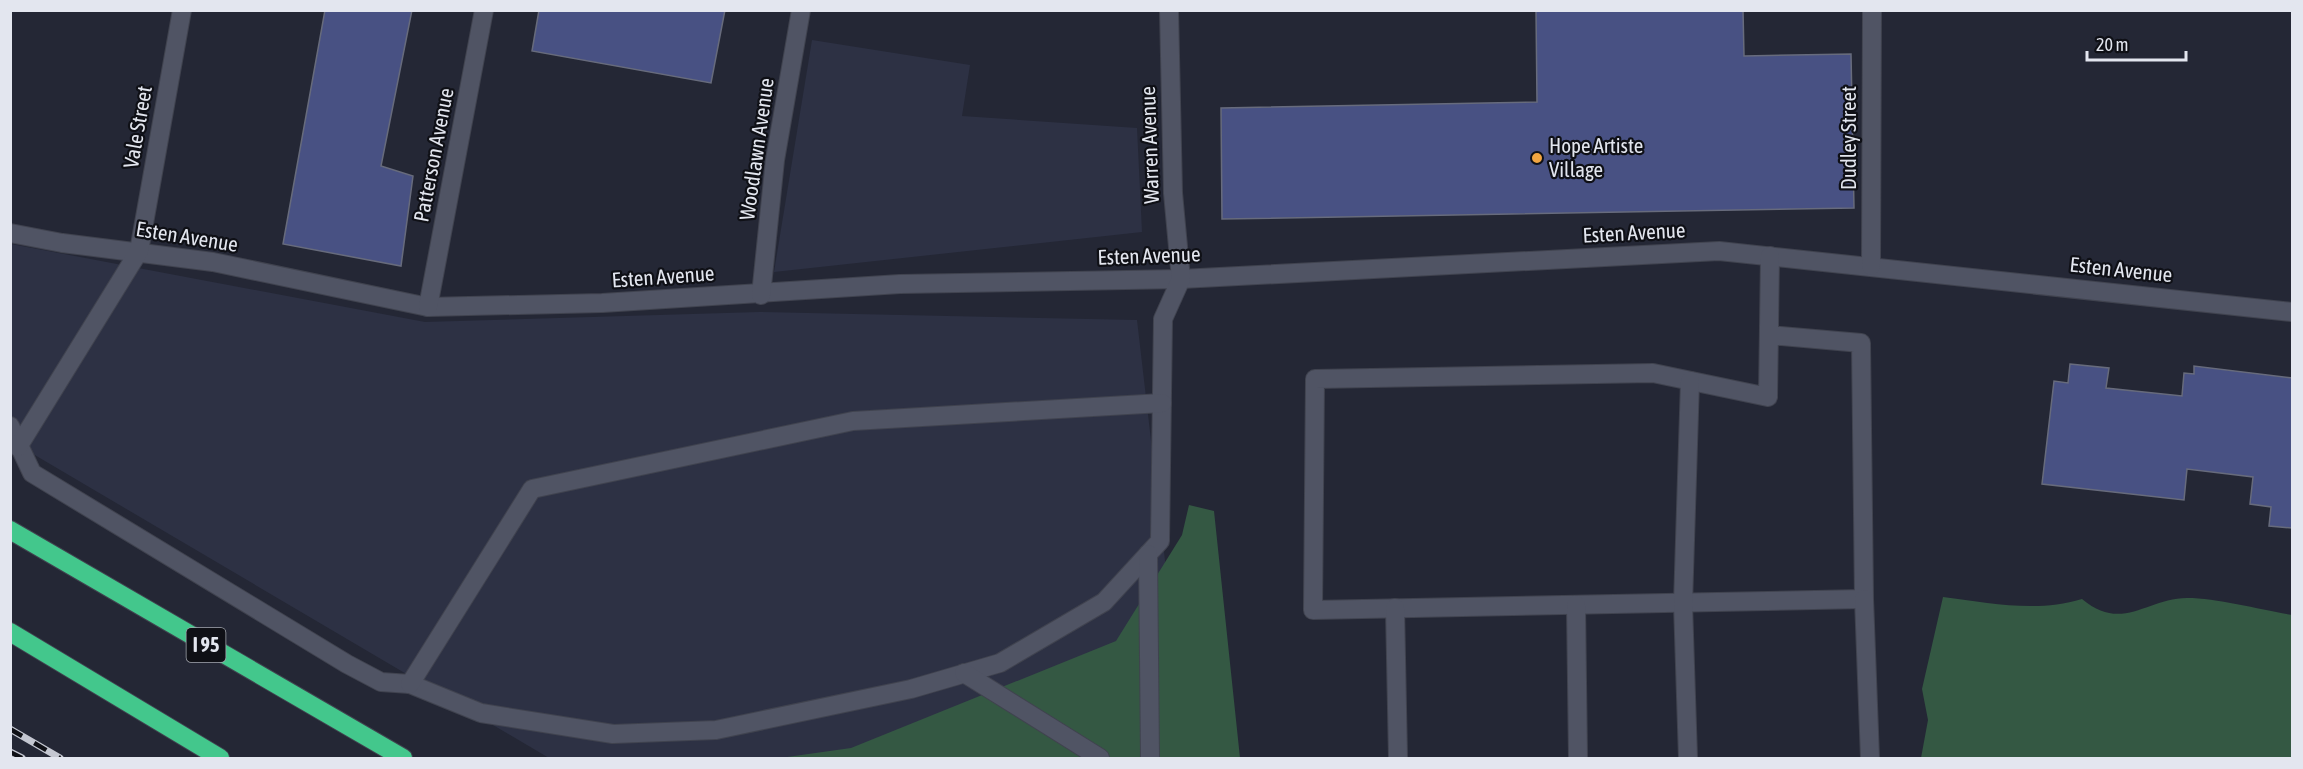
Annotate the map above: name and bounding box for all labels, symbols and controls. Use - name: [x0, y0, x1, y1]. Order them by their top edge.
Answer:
- scale bar: [2087, 24, 2186, 62]
- text: 20 m: [2096, 34, 2128, 55]
- street label: Woodlawn Avenue: [734, 76, 778, 222]
- street label: Vale Street: [118, 84, 156, 170]
- street label: Patterson Avenue: [408, 86, 458, 224]
- street label: Warren Avenue: [1135, 86, 1163, 204]
- street label: Dudley Street: [1836, 86, 1860, 190]
- place label: Hope Artiste Village: [1549, 133, 1643, 181]
- marker: Hope Artiste Village: [1530, 151, 1544, 165]
- street label: Esten Avenue: [134, 216, 240, 256]
- street label: Esten Avenue: [1582, 217, 1686, 247]
- street label: Esten Avenue: [1097, 241, 1201, 269]
- street label: Esten Avenue: [2069, 252, 2174, 286]
- street label: Esten Avenue: [611, 260, 715, 292]
- road number: I 95: [186, 628, 226, 662]

